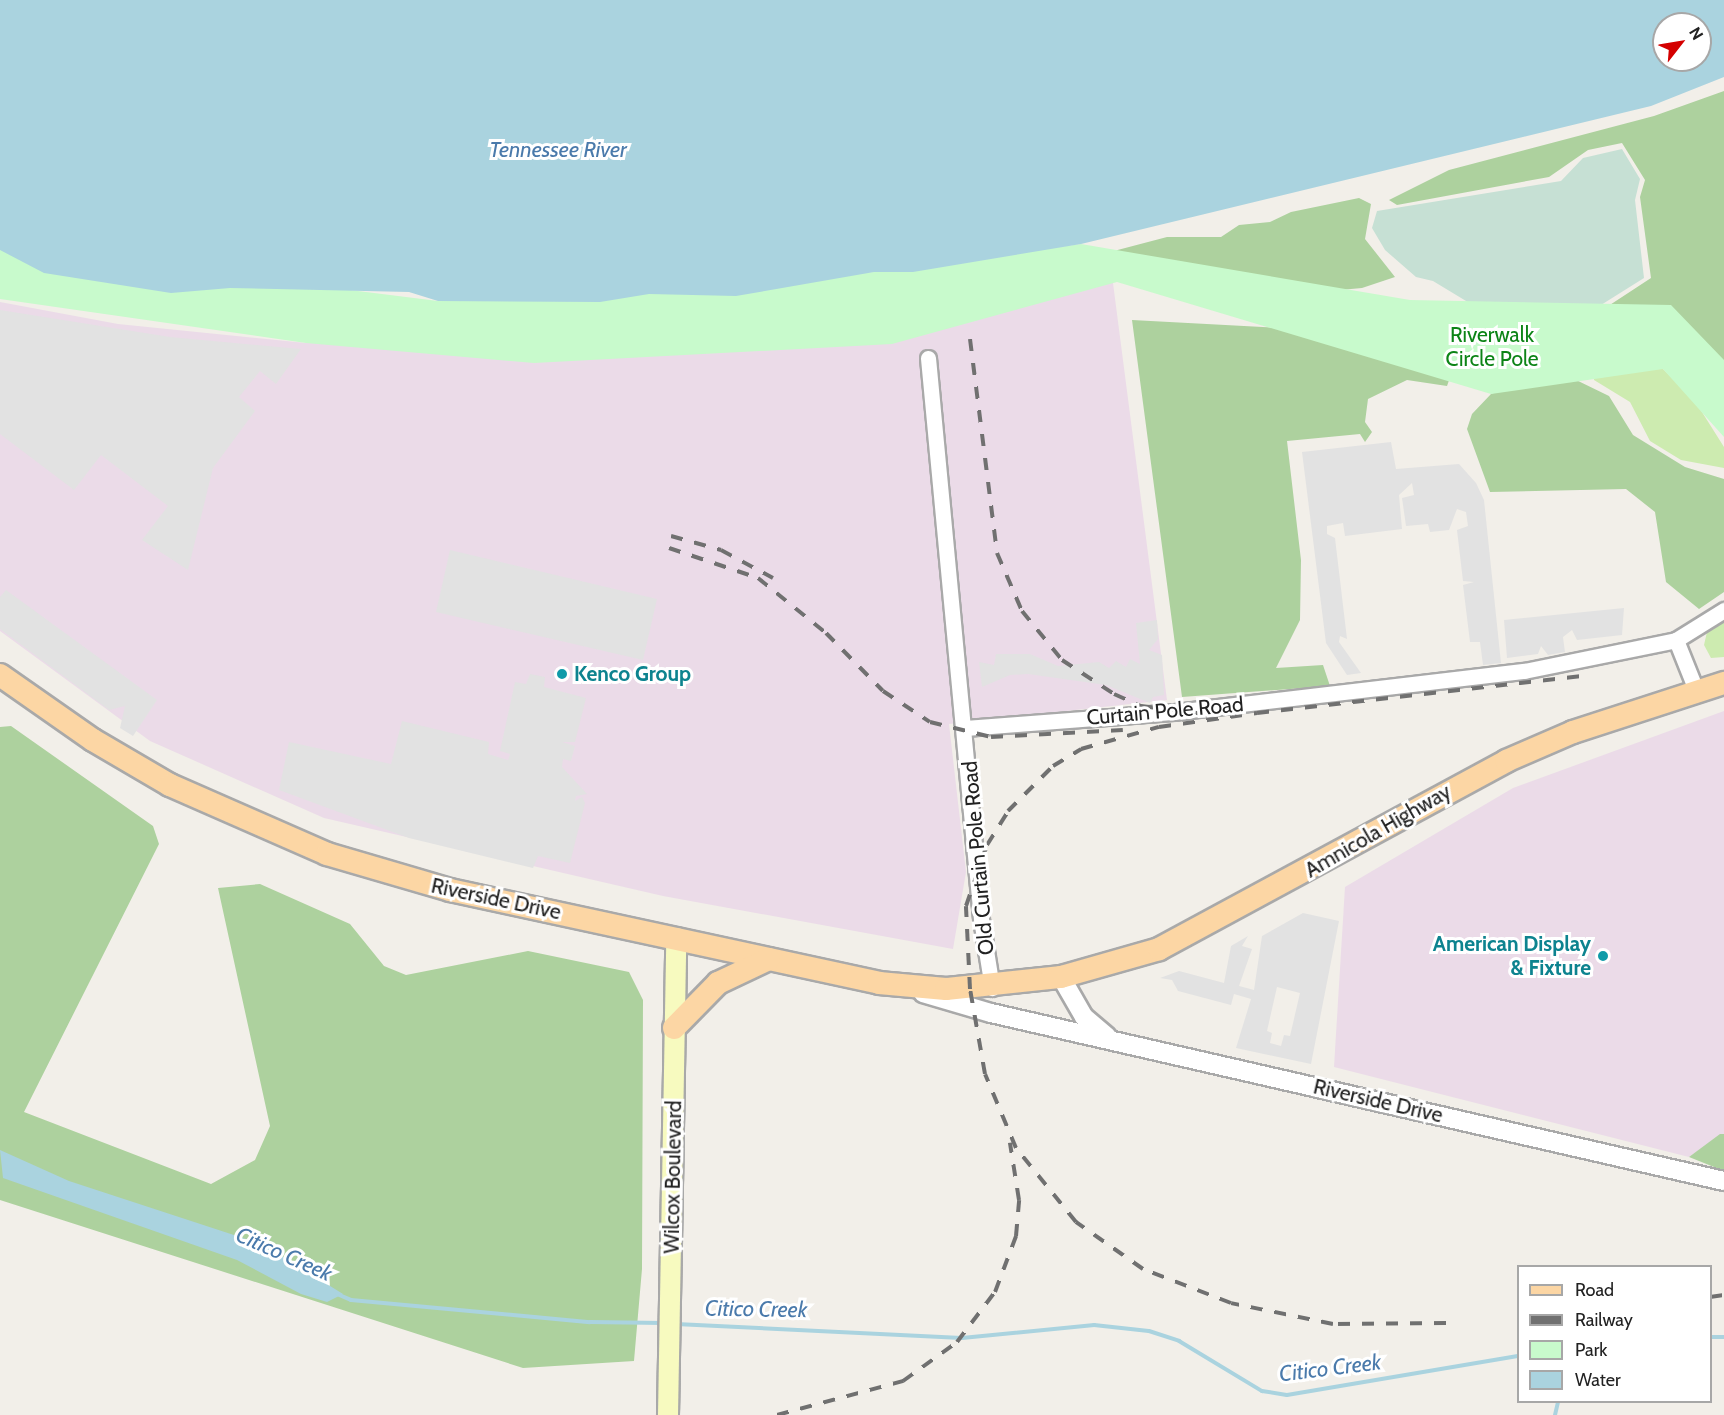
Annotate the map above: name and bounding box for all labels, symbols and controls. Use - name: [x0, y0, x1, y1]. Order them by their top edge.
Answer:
- north arrow: [1652, 12, 1712, 72]
- text: N: [1685, 24, 1707, 43]
- water label: Tennessee River: [489, 137, 627, 163]
- park label: Riverwalk Circle Pole: [1445, 322, 1539, 372]
- place label: Kenco Group: [574, 661, 691, 687]
- marker: Kenco Group: [555, 667, 569, 681]
- street label: Curtain Pole Road: [1085, 692, 1245, 730]
- street label: Old Curtain Pole Road: [957, 760, 999, 956]
- street label: Amnicola Highway: [1301, 779, 1455, 883]
- street label: Riverside Drive: [429, 873, 563, 925]
- place label: American Display & Fixture: [1433, 931, 1591, 981]
- marker: American Display & Fixture: [1596, 949, 1610, 963]
- street label: Riverside Drive: [1311, 1074, 1445, 1128]
- street label: Wilcox Boulevard: [659, 1100, 687, 1254]
- water label: Citico Creek: [232, 1221, 336, 1287]
- legend: [1517, 1265, 1712, 1403]
- text: Road: [1575, 1279, 1614, 1301]
- water label: Citico Creek: [705, 1295, 807, 1323]
- text: Railway: [1575, 1309, 1633, 1331]
- text: Park: [1575, 1339, 1607, 1361]
- water label: Citico Creek: [1278, 1349, 1382, 1387]
- text: Water: [1575, 1369, 1621, 1391]

